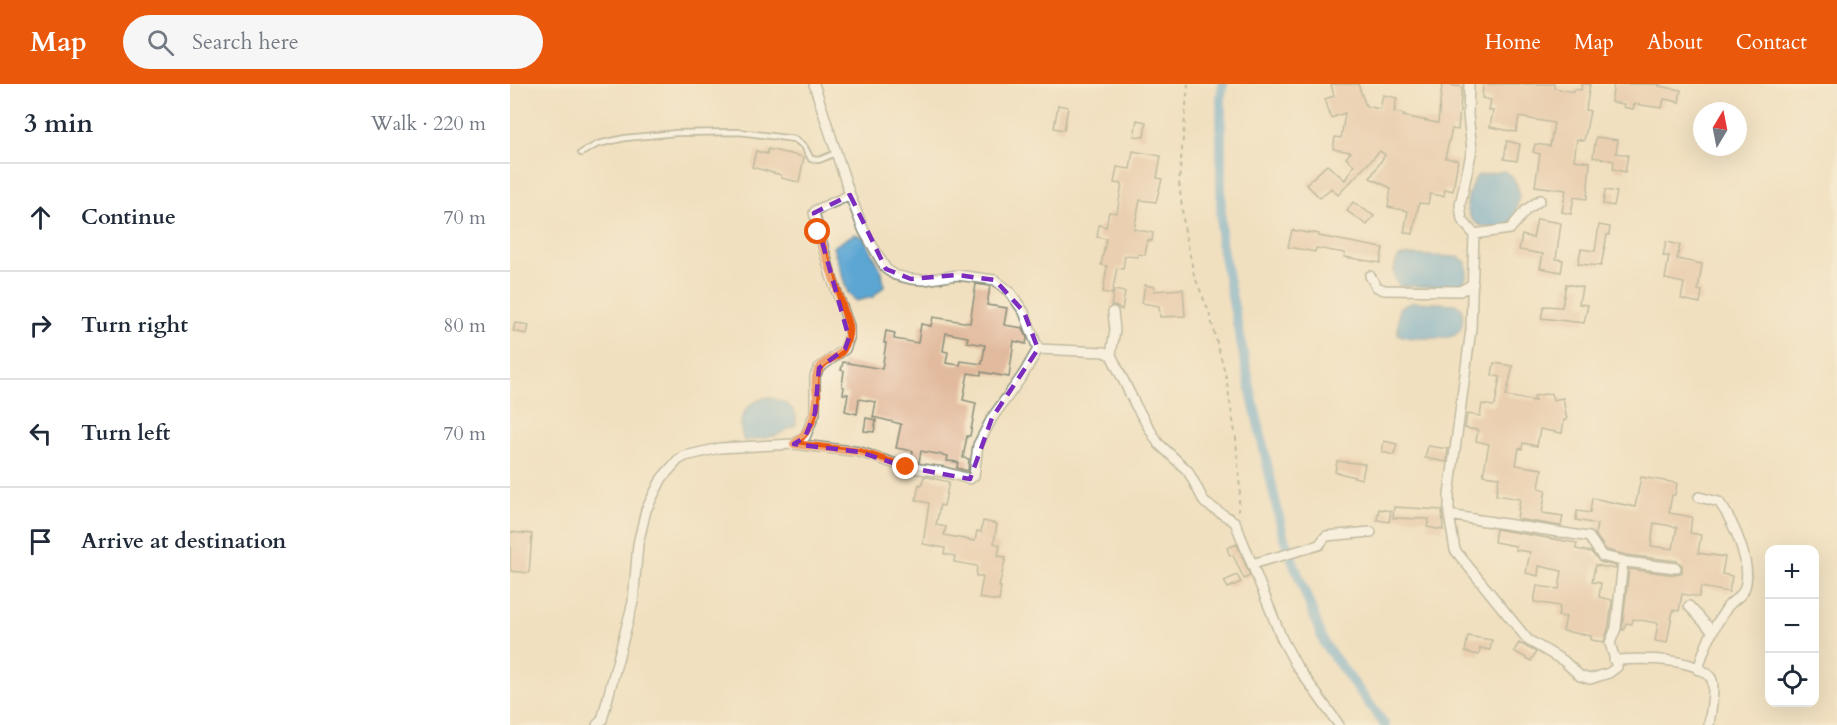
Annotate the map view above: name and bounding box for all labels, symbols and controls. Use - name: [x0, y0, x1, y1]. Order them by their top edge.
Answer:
- search box: [123, 15, 543, 69]
- text: Map: [30, 23, 87, 61]
- icon: search: [144, 26, 177, 59]
- text: Search here: [192, 27, 299, 57]
- text: Home: [1485, 28, 1541, 57]
- text: Map: [1574, 28, 1614, 57]
- text: About: [1647, 28, 1703, 57]
- text: Contact: [1736, 28, 1807, 57]
- north arrow: [1693, 102, 1747, 156]
- text: 3 min: [24, 106, 93, 141]
- text: Walk · 220 m: [371, 110, 486, 137]
- icon: ahead: [24, 201, 57, 234]
- text: Continue: [81, 202, 176, 232]
- text: 70 m: [443, 204, 486, 231]
- route start: [804, 218, 830, 244]
- icon: right: [24, 309, 57, 342]
- text: Turn right: [81, 310, 188, 340]
- text: 80 m: [443, 312, 486, 339]
- icon: left: [24, 417, 57, 450]
- text: Turn left: [81, 418, 170, 448]
- text: 70 m: [443, 420, 486, 447]
- route end: [892, 453, 918, 479]
- icon: arrive: [24, 525, 57, 558]
- text: Arrive at destination: [81, 526, 286, 556]
- map controls: [1765, 545, 1819, 707]
- button: +: [1765, 545, 1819, 599]
- button: −: [1765, 599, 1819, 653]
- button: locate: [1765, 653, 1819, 707]

